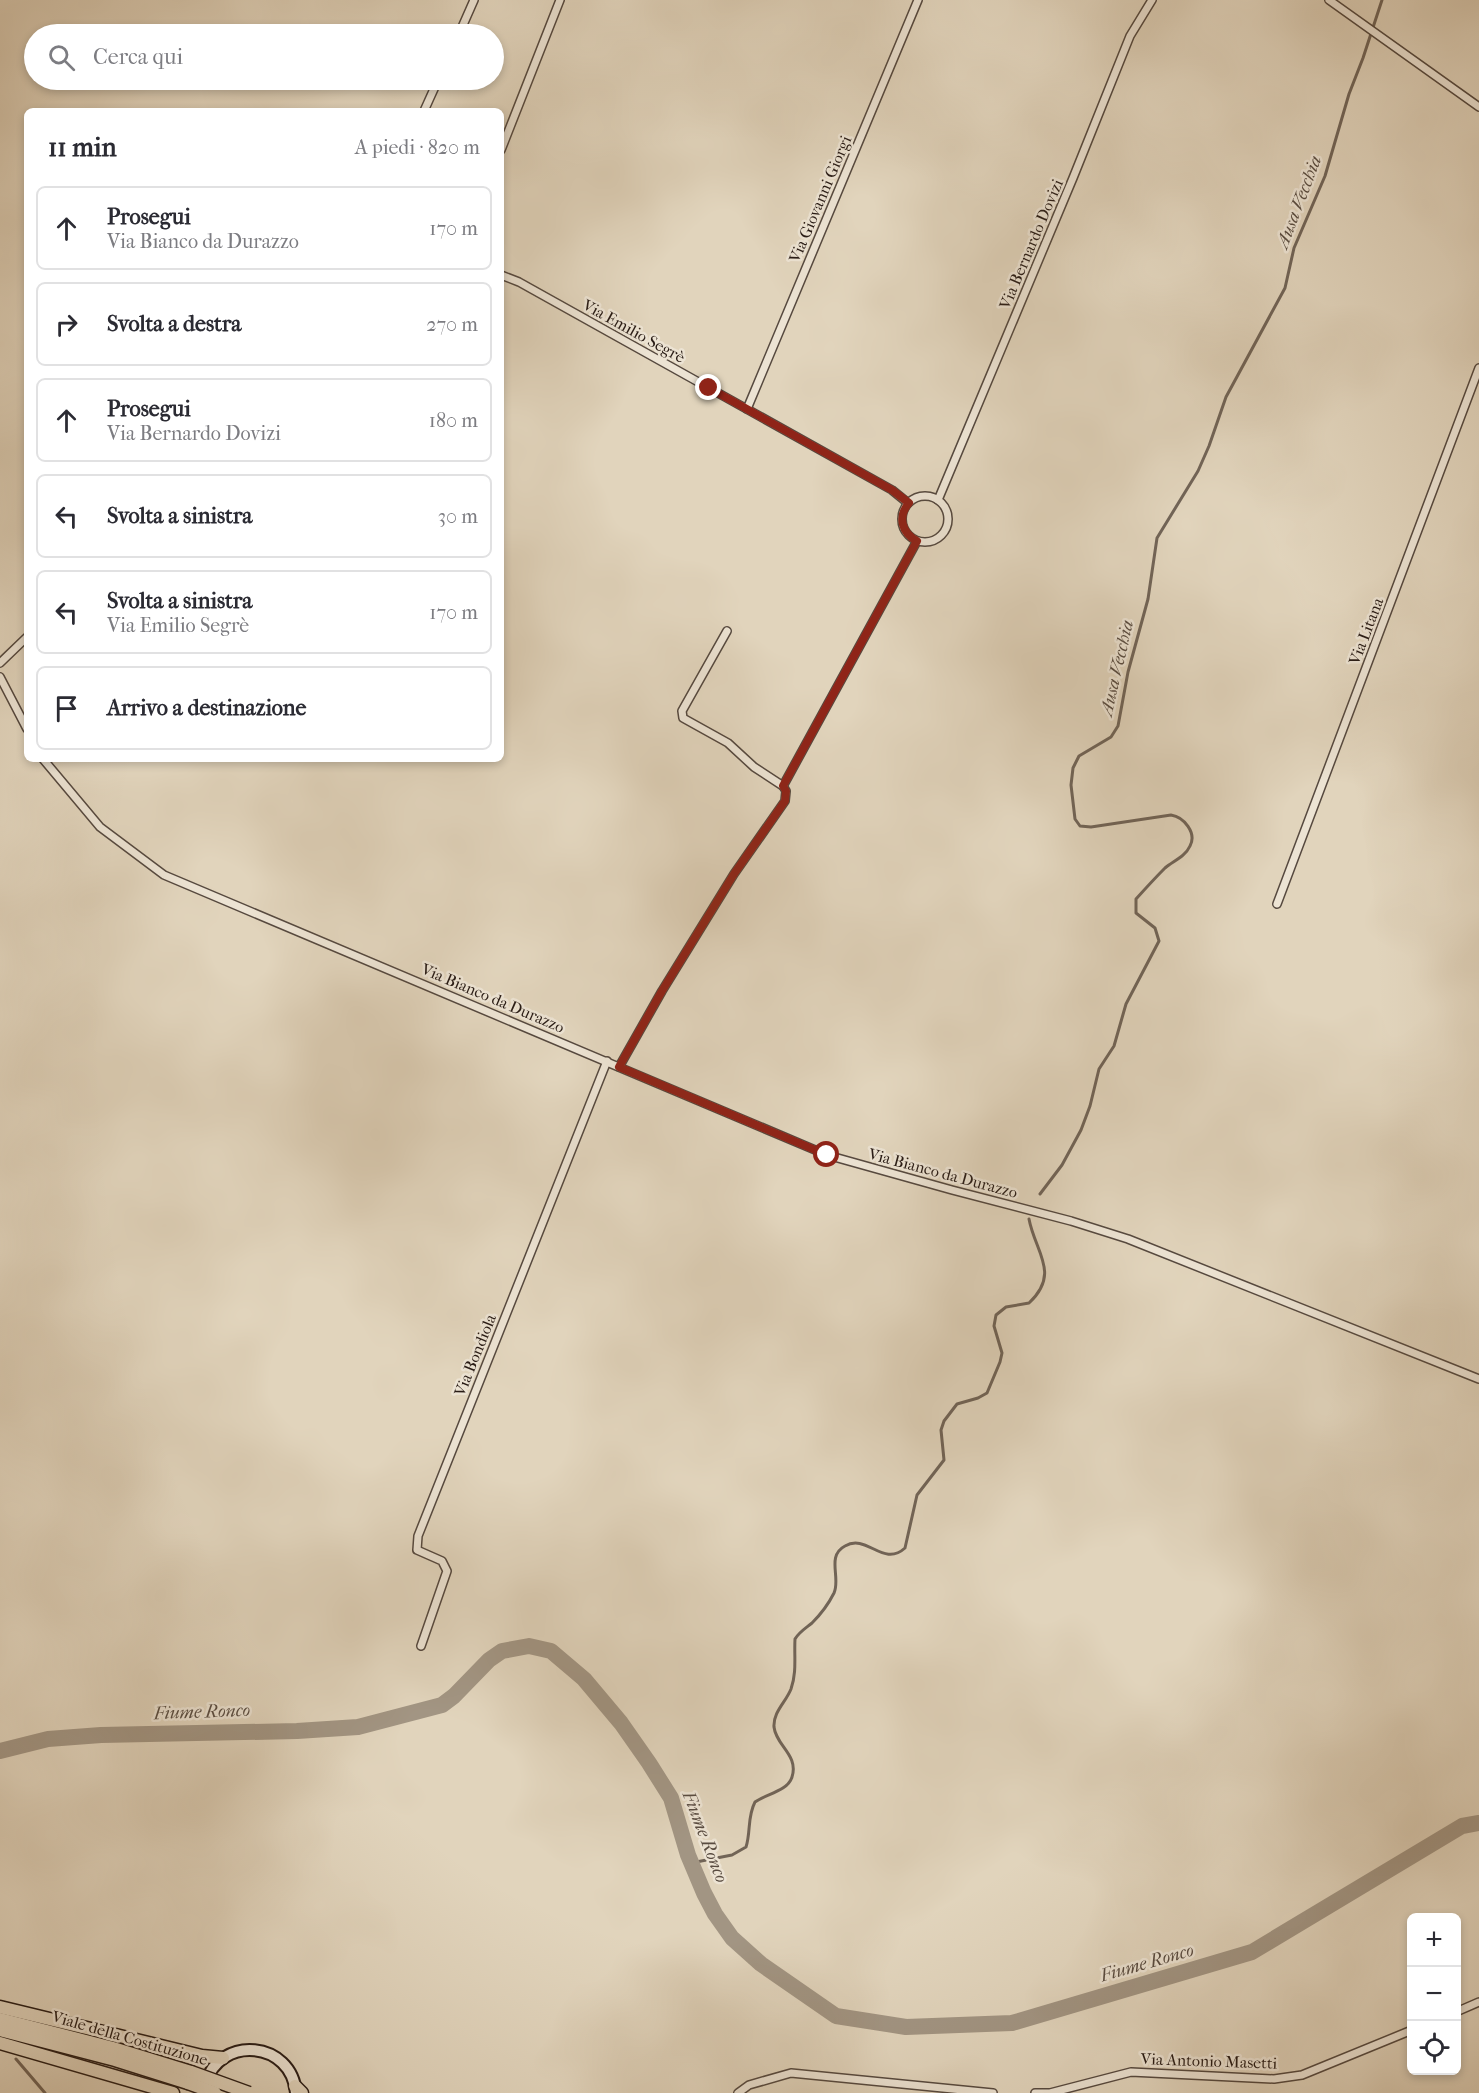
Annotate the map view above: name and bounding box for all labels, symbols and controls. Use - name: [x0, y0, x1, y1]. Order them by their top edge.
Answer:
- search box: [24, 24, 504, 90]
- icon: search: [45, 41, 78, 74]
- text: Cerca qui: [93, 44, 183, 70]
- text: 11 min: [48, 132, 117, 163]
- street label: Via Giovanni Giorgi: [784, 133, 855, 266]
- text: A piedi · 820 m: [355, 136, 480, 159]
- water label: Ausa Vecchia: [1271, 153, 1326, 253]
- street label: Via Bernardo Dovizi: [995, 176, 1067, 313]
- text: Prosegui: [107, 204, 191, 230]
- icon: ahead: [50, 212, 83, 245]
- text: 170 m: [429, 217, 478, 240]
- text: Via Bianco da Durazzo: [107, 230, 299, 253]
- street label: Via Emilio Segrè: [579, 295, 688, 367]
- icon: right: [50, 308, 83, 341]
- text: Svolta a destra: [107, 311, 241, 337]
- text: 270 m: [426, 313, 478, 336]
- route end: [695, 374, 721, 400]
- text: Prosegui: [107, 396, 191, 422]
- icon: ahead: [50, 404, 83, 437]
- text: 180 m: [429, 409, 478, 432]
- text: Via Bernardo Dovizi: [107, 422, 281, 445]
- icon: left: [50, 500, 83, 533]
- text: Svolta a sinistra: [107, 503, 252, 529]
- text: 30 m: [438, 505, 478, 528]
- text: Svolta a sinistra: [107, 588, 252, 614]
- street label: Via Litana: [1344, 594, 1388, 668]
- icon: left: [50, 596, 83, 629]
- text: 170 m: [429, 601, 478, 624]
- text: Via Emilio Segrè: [107, 614, 249, 637]
- water label: Ausa Vecchia: [1095, 618, 1138, 720]
- icon: arrive: [50, 692, 83, 725]
- text: Arrivo a destinazione: [107, 695, 306, 721]
- street label: Via Bianco da Durazzo: [418, 959, 567, 1037]
- route start: [813, 1141, 839, 1167]
- street label: Via Bianco da Durazzo: [865, 1144, 1020, 1202]
- street label: Via Bondiola: [450, 1311, 500, 1400]
- water label: Fiume Ronco: [153, 1700, 250, 1724]
- water label: Fiume Ronco: [678, 1787, 732, 1886]
- map controls: [1407, 1913, 1461, 2075]
- button: +: [1407, 1913, 1461, 1967]
- water label: Fiume Ronco: [1097, 1940, 1196, 1987]
- button: −: [1407, 1967, 1461, 2021]
- street label: Viale della Costituzione: [49, 2006, 210, 2069]
- button: locate: [1407, 2021, 1461, 2075]
- street label: Via Antonio Masetti: [1139, 2049, 1278, 2073]

